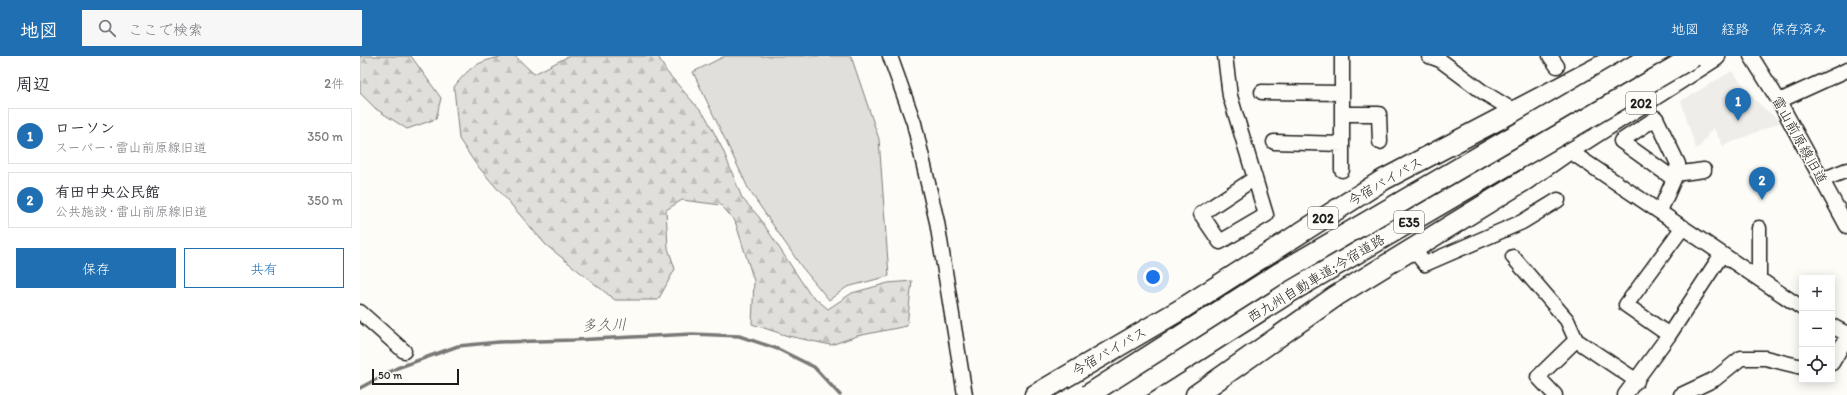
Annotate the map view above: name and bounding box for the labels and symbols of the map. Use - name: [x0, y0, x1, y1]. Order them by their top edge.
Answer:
- pin: 1: [1725, 88, 1751, 121]
- road number: 202: [1626, 92, 1656, 114]
- street label: 雷山前原線旧道: [1768, 93, 1831, 187]
- street label: 今宿バイパス: [1345, 153, 1426, 210]
- pin: 2: [1749, 167, 1775, 200]
- road number: 202: [1308, 207, 1338, 229]
- road number: E35: [1394, 211, 1424, 233]
- street label: 西九州自動車道;今宿道路: [1244, 231, 1388, 326]
- your location: [1143, 267, 1163, 287]
- water label: 多久川: [581, 315, 627, 335]
- street label: 今宿バイパス: [1069, 323, 1150, 380]
- scale bar: [372, 367, 459, 386]

